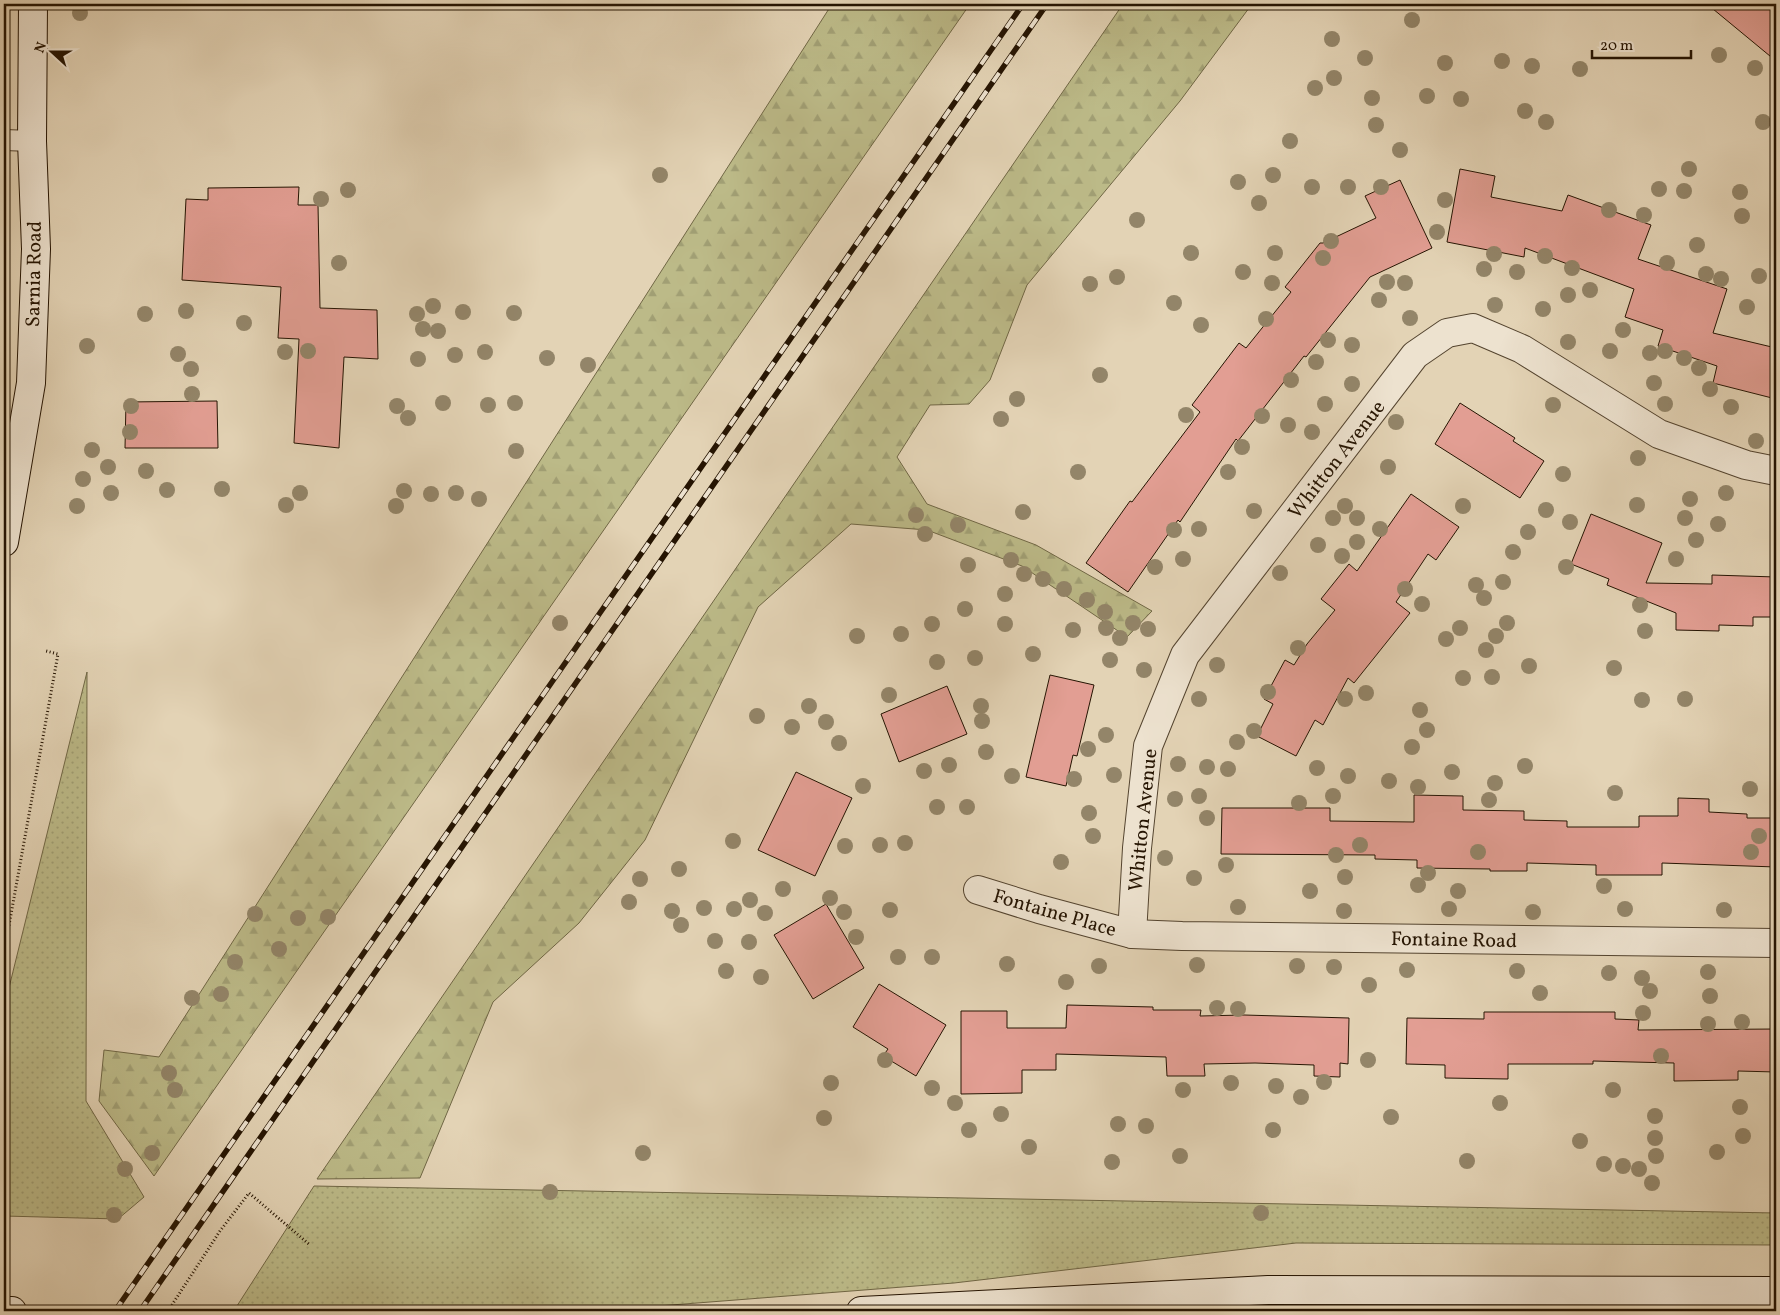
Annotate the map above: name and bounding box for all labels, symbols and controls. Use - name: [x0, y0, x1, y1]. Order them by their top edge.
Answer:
- north arrow: [28, 28, 78, 78]
- scale bar: [1592, 28, 1691, 60]
- text: 20 m: [1600, 36, 1633, 57]
- text: N: [31, 40, 52, 56]
- street label: Sarnia Road: [20, 221, 50, 328]
- street label: Whitton Avenue: [1282, 395, 1393, 525]
- street label: Whitton Avenue: [1123, 747, 1165, 893]
- street label: Fontaine Place: [989, 883, 1119, 945]
- street label: Fontaine Road: [1391, 926, 1517, 956]

